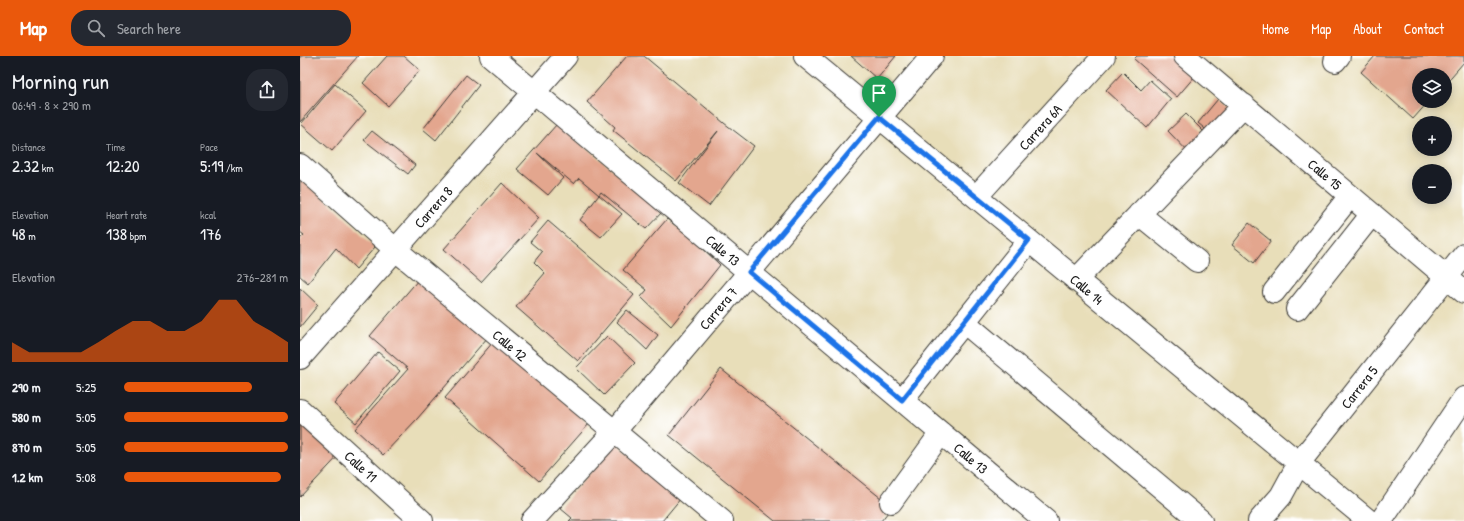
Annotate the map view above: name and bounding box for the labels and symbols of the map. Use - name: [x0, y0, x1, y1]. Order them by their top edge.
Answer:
- pin: [862, 76, 896, 117]
- street label: Carrera 6A: [1014, 100, 1066, 154]
- street label: Calle 15: [1304, 154, 1346, 194]
- street label: Carrera 8: [410, 182, 456, 232]
- street label: Calle 13: [702, 230, 744, 270]
- street label: Calle 14: [1066, 269, 1108, 309]
- street label: Carrera 7: [694, 282, 742, 333]
- street label: Calle 12: [489, 325, 532, 365]
- street label: Carrera 5: [1336, 362, 1382, 412]
- street label: Calle 13: [950, 438, 992, 478]
- street label: Calle 11: [340, 446, 382, 486]

